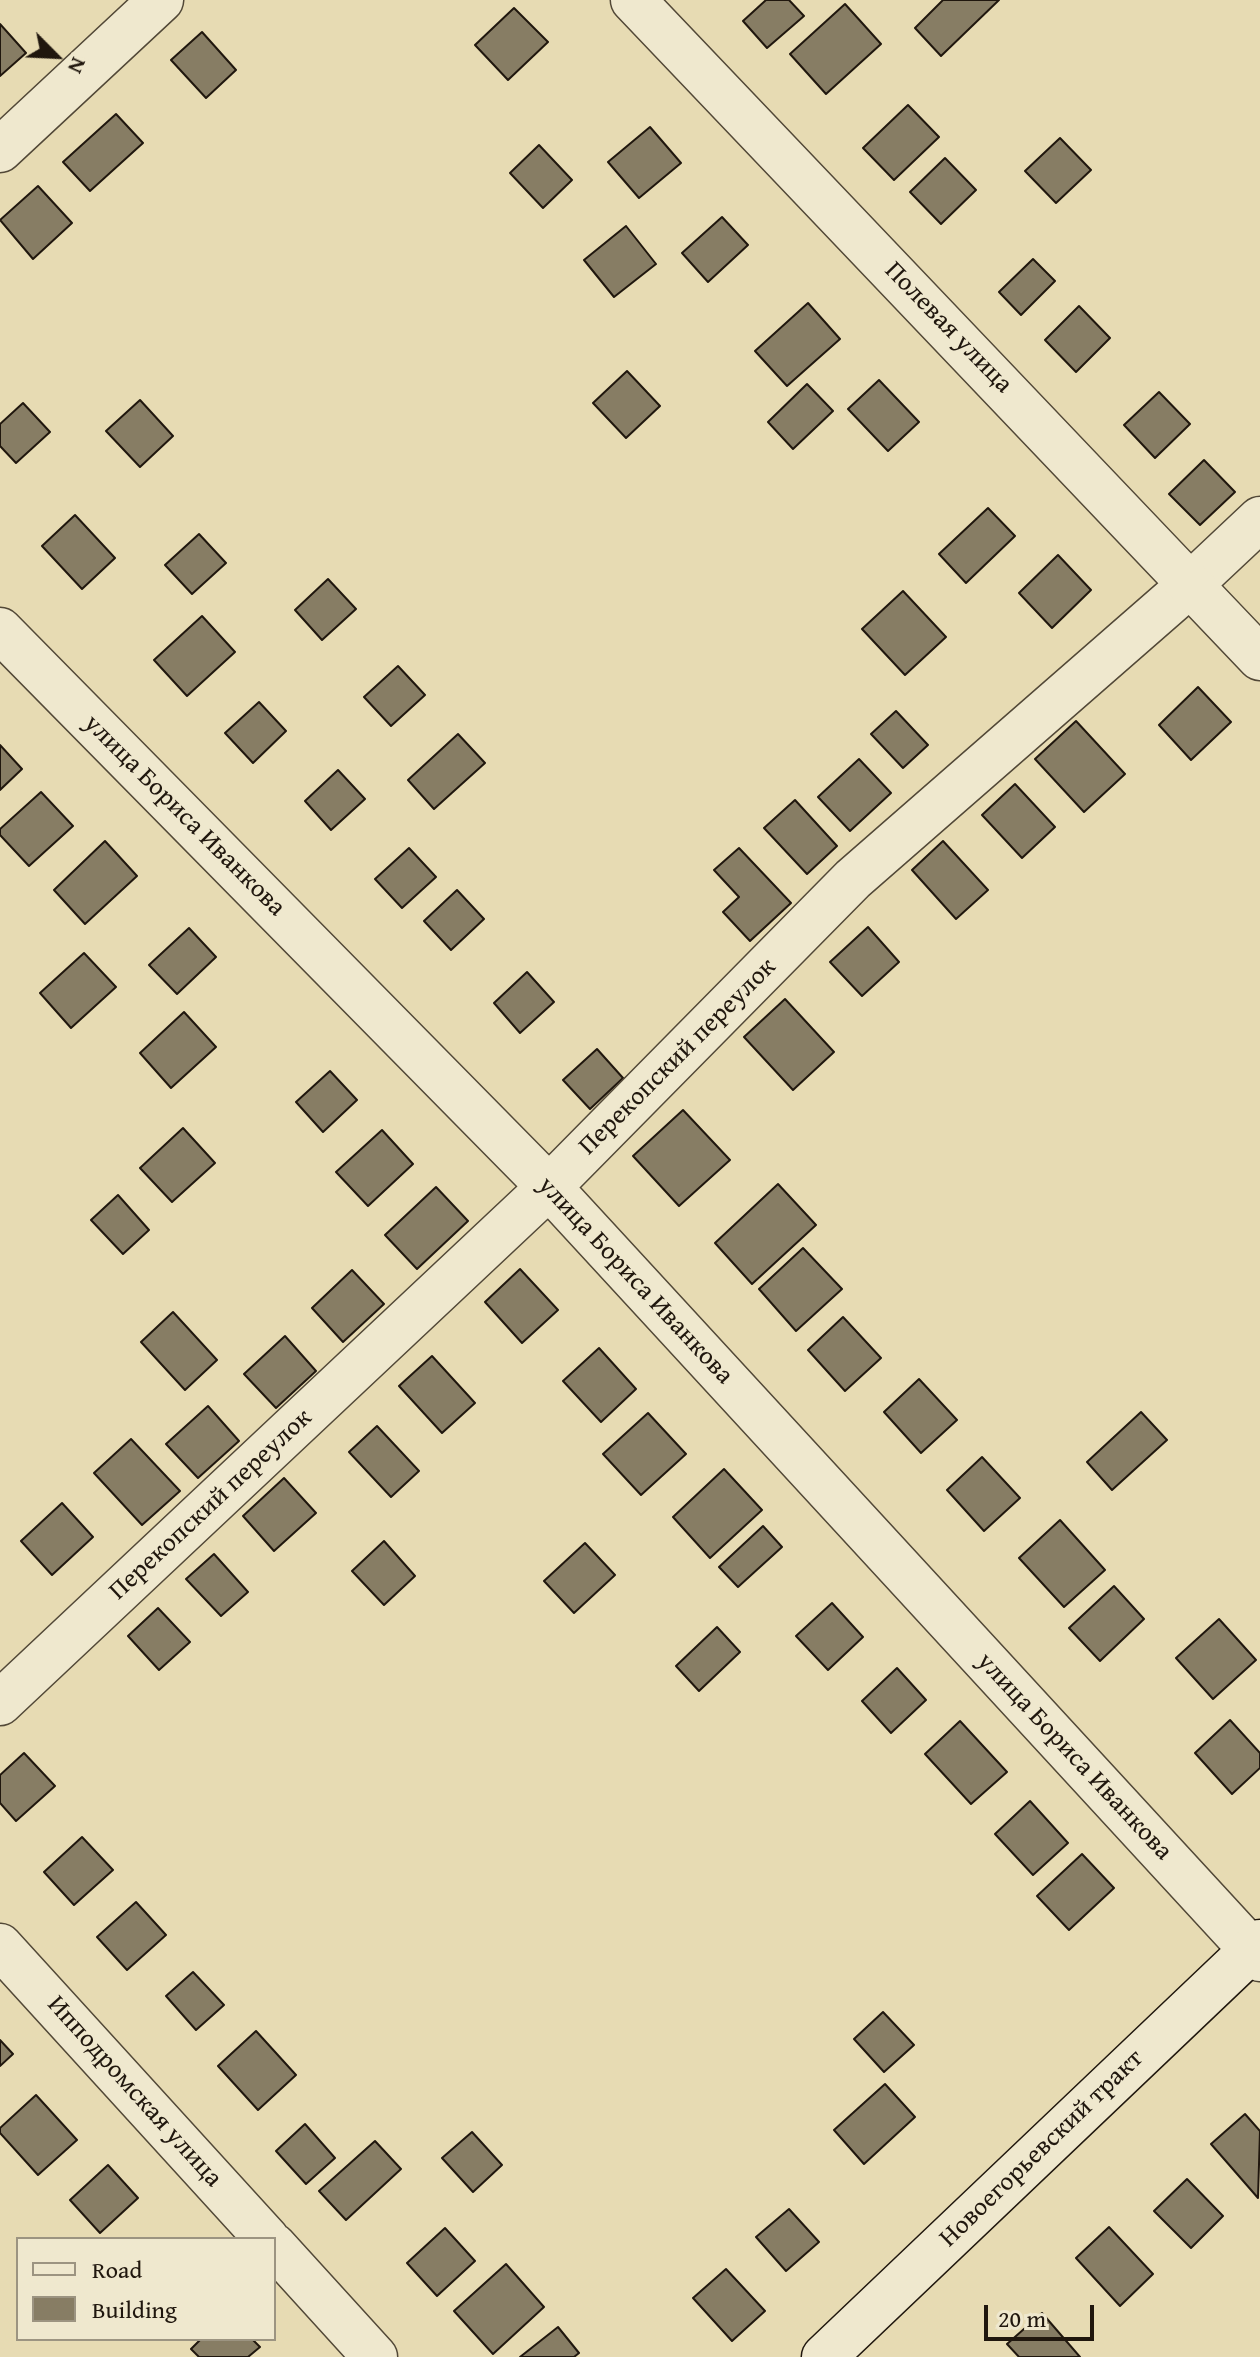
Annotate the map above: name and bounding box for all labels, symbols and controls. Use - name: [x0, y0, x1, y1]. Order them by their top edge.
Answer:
- north arrow: [16, 16, 96, 96]
- text: N: [60, 53, 96, 79]
- street label: Полевая улица: [878, 256, 1018, 400]
- street label: улица Бориса Иванкова: [77, 709, 291, 923]
- street label: Перекопский переулок: [573, 952, 783, 1162]
- street label: улица Бориса Иванкова: [531, 1171, 739, 1391]
- street label: Перекопский переулок: [103, 1403, 319, 1607]
- street label: улица Бориса Иванкова: [970, 1647, 1178, 1867]
- street label: Ипподромская улица: [40, 1990, 228, 2194]
- street label: Новоегорьевский тракт: [934, 2044, 1150, 2254]
- legend: [16, 2237, 276, 2341]
- text: Road: [92, 2252, 142, 2287]
- scale bar: [988, 2289, 1098, 2339]
- text: Building: [92, 2292, 177, 2327]
- text: 20 m: [998, 2301, 1046, 2336]

